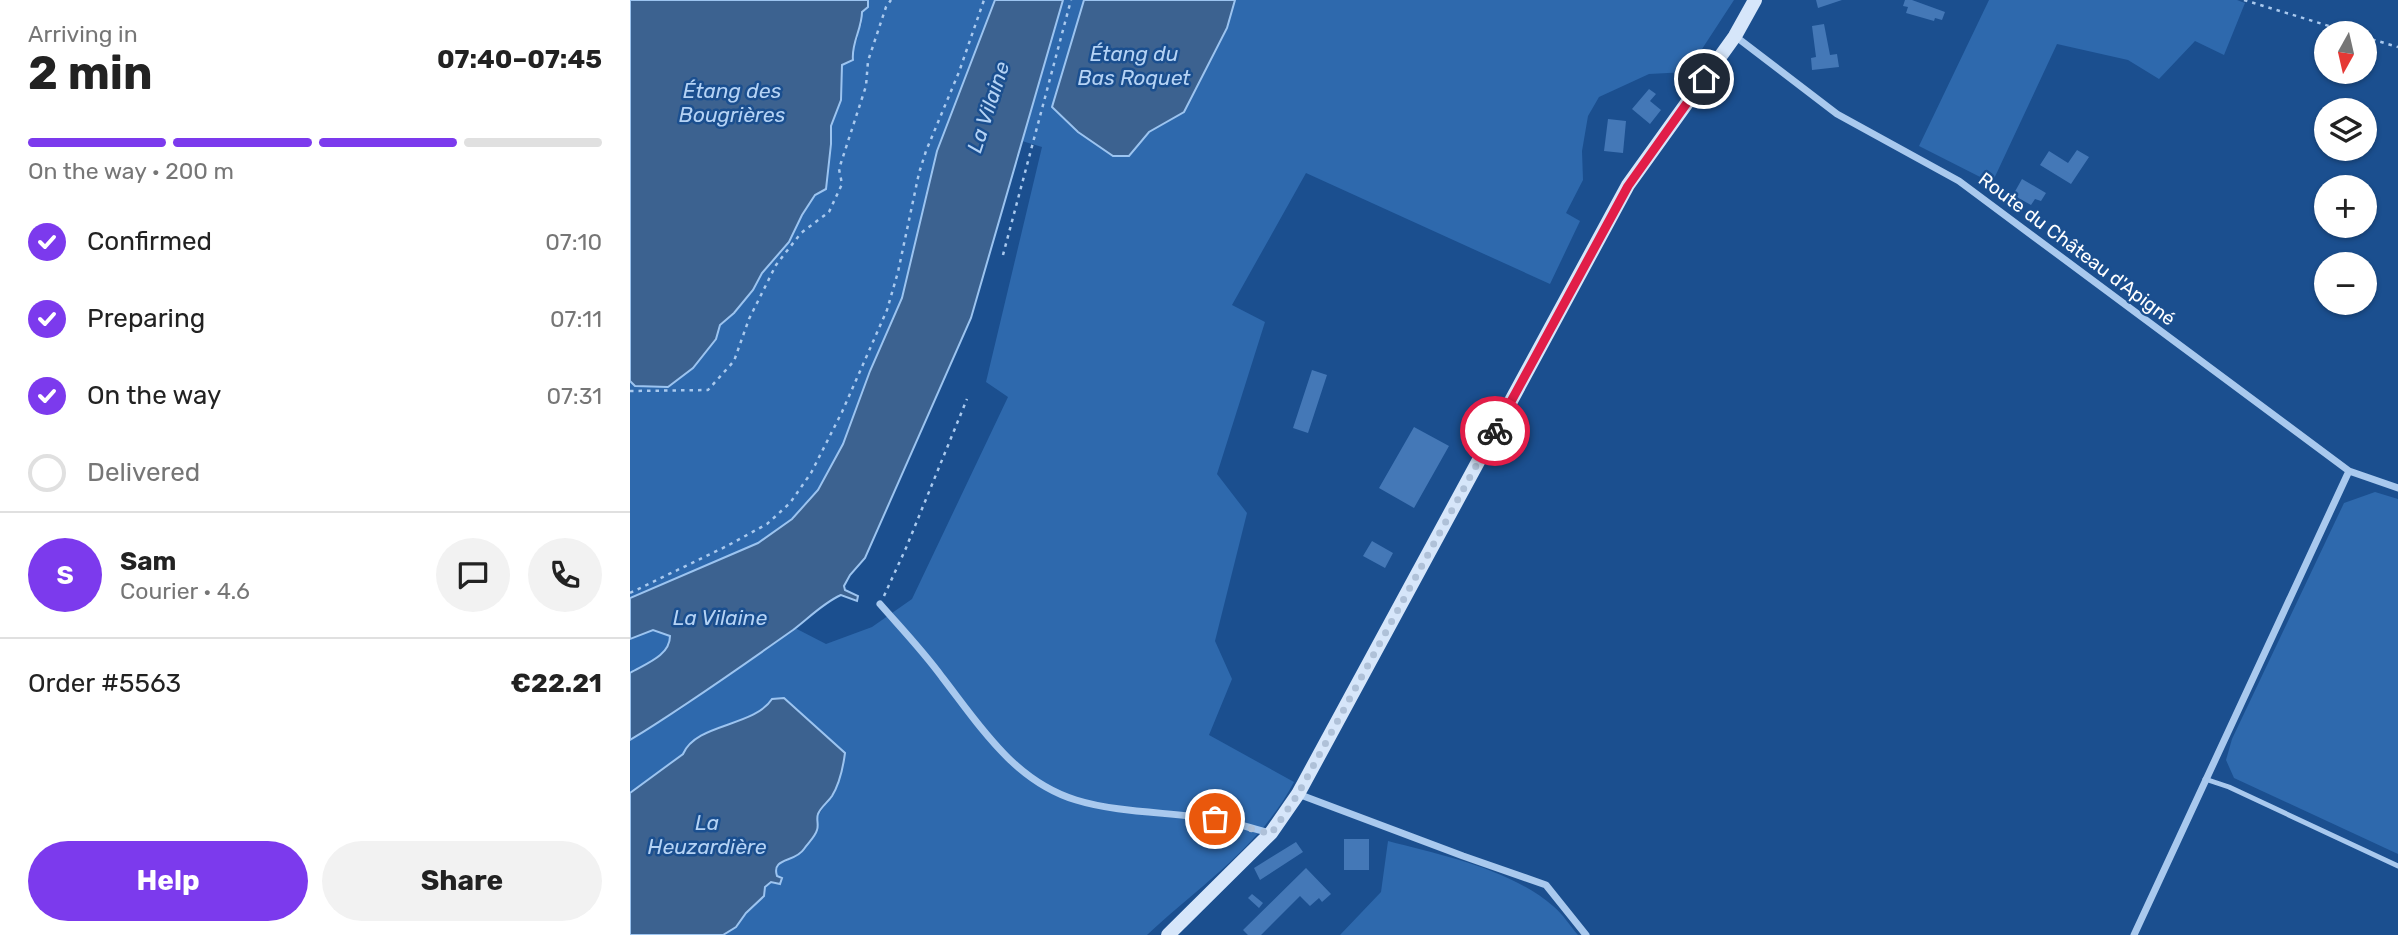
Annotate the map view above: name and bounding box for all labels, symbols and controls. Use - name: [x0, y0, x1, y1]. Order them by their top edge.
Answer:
- text: Arriving in: [28, 20, 138, 48]
- north arrow: [2314, 21, 2376, 84]
- map controls: [2314, 21, 2377, 315]
- water label: Étang du Bas Roquet: [1078, 41, 1191, 90]
- text: 07:40–07:45: [437, 44, 602, 75]
- text: 2 min: [28, 46, 153, 101]
- pin: [1674, 49, 1734, 109]
- water label: La Vilaine: [962, 58, 1015, 156]
- icon: home: [1685, 60, 1723, 98]
- water label: Étang des Bougrières: [679, 78, 785, 127]
- button: layers: [2314, 98, 2377, 161]
- text: On the way · 200 m: [28, 157, 234, 185]
- street label: Route du Château d'Apigné: [1974, 167, 2180, 331]
- button: +: [2314, 175, 2377, 238]
- icon: check: [28, 223, 66, 261]
- text: Confirmed: [87, 226, 212, 257]
- text: 07:10: [545, 228, 602, 256]
- button: −: [2314, 252, 2377, 315]
- icon: check: [28, 300, 66, 338]
- text: Preparing: [87, 303, 205, 334]
- text: 07:11: [550, 305, 602, 333]
- icon: check: [28, 377, 66, 415]
- text: On the way: [87, 380, 221, 411]
- text: 07:31: [546, 382, 602, 410]
- courier: [1460, 396, 1530, 466]
- icon: bike: [1476, 412, 1514, 450]
- text: Delivered: [87, 457, 200, 488]
- button: chat: [436, 538, 510, 612]
- button: phone: [528, 538, 602, 612]
- text: Sam: [120, 546, 176, 577]
- text: S: [56, 560, 74, 591]
- text: Courier · 4.6: [120, 577, 250, 605]
- water label: La Vilaine: [673, 605, 767, 630]
- text: Order #5563: [28, 668, 181, 699]
- text: €22.21: [511, 668, 602, 699]
- pin: [1185, 789, 1245, 849]
- icon: bag: [1196, 800, 1234, 838]
- water label: La Heuzardière: [647, 810, 767, 859]
- button: Help: [28, 841, 308, 921]
- button: Share: [322, 841, 602, 921]

